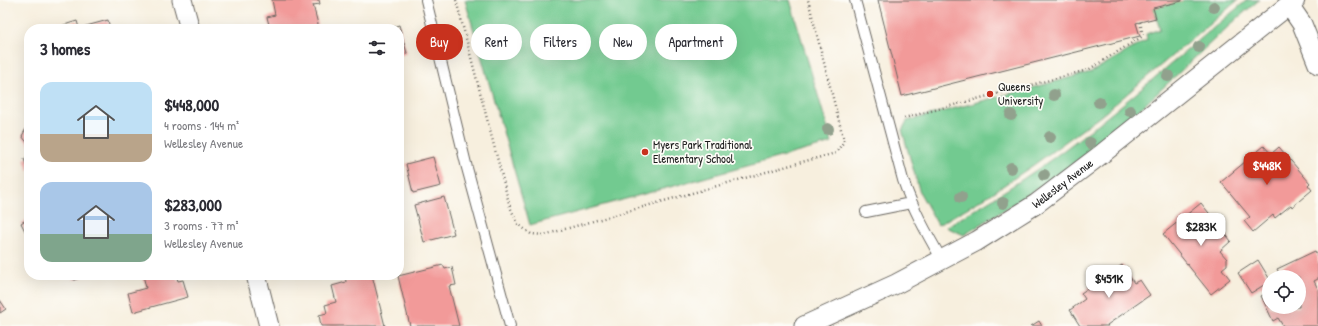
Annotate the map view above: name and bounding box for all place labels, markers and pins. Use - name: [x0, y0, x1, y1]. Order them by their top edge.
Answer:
- place label: Queens University: [998, 78, 1043, 109]
- marker: Queens University: [985, 89, 995, 99]
- place label: Myers Park Traditional Elementary School: [653, 136, 753, 167]
- marker: Myers Park Traditional Elementary School: [640, 147, 650, 157]
- pin: $448K: [1239, 152, 1295, 186]
- pin: $283K: [1173, 213, 1229, 247]
- pin: $451K: [1081, 265, 1137, 299]

